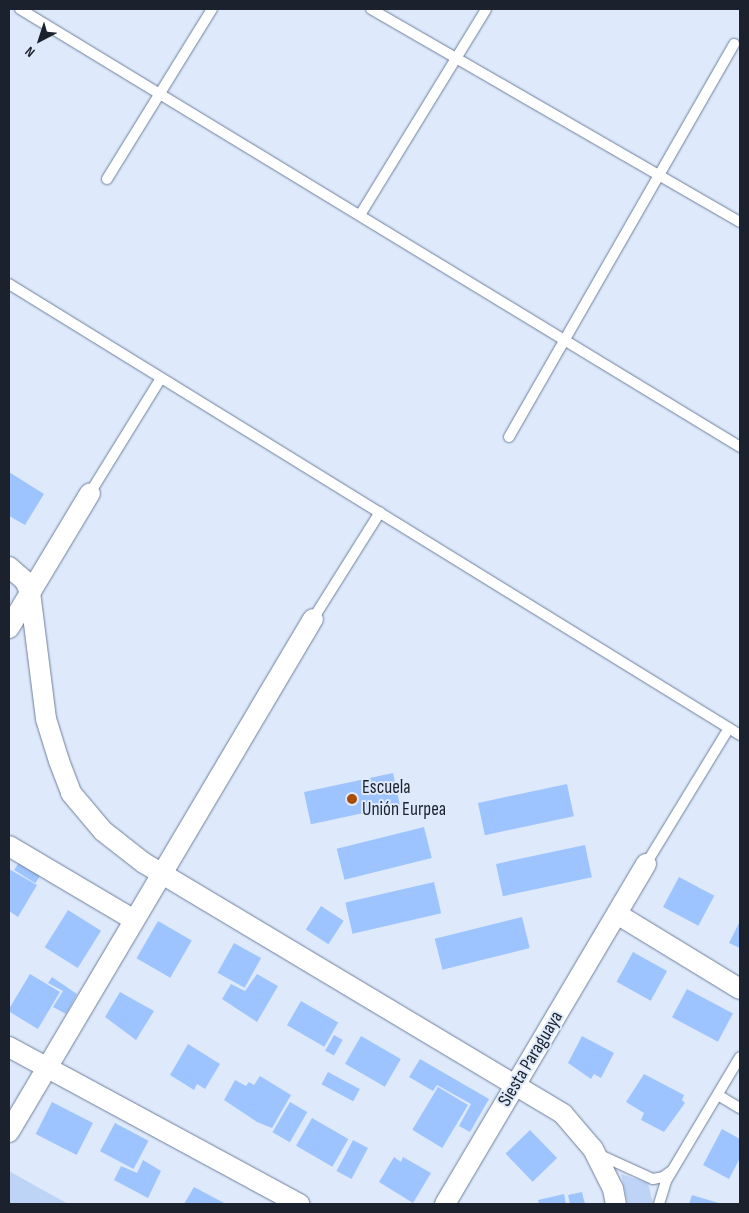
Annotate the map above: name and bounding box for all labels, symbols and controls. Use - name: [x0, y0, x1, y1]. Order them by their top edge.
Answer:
- north arrow: [15, 15, 65, 65]
- text: N: [22, 43, 38, 61]
- place label: Escuela Unión Eurpea: [362, 777, 446, 821]
- marker: Escuela Unión Eurpea: [346, 793, 358, 805]
- street label: Siesta Paraguaya: [494, 1007, 568, 1111]

